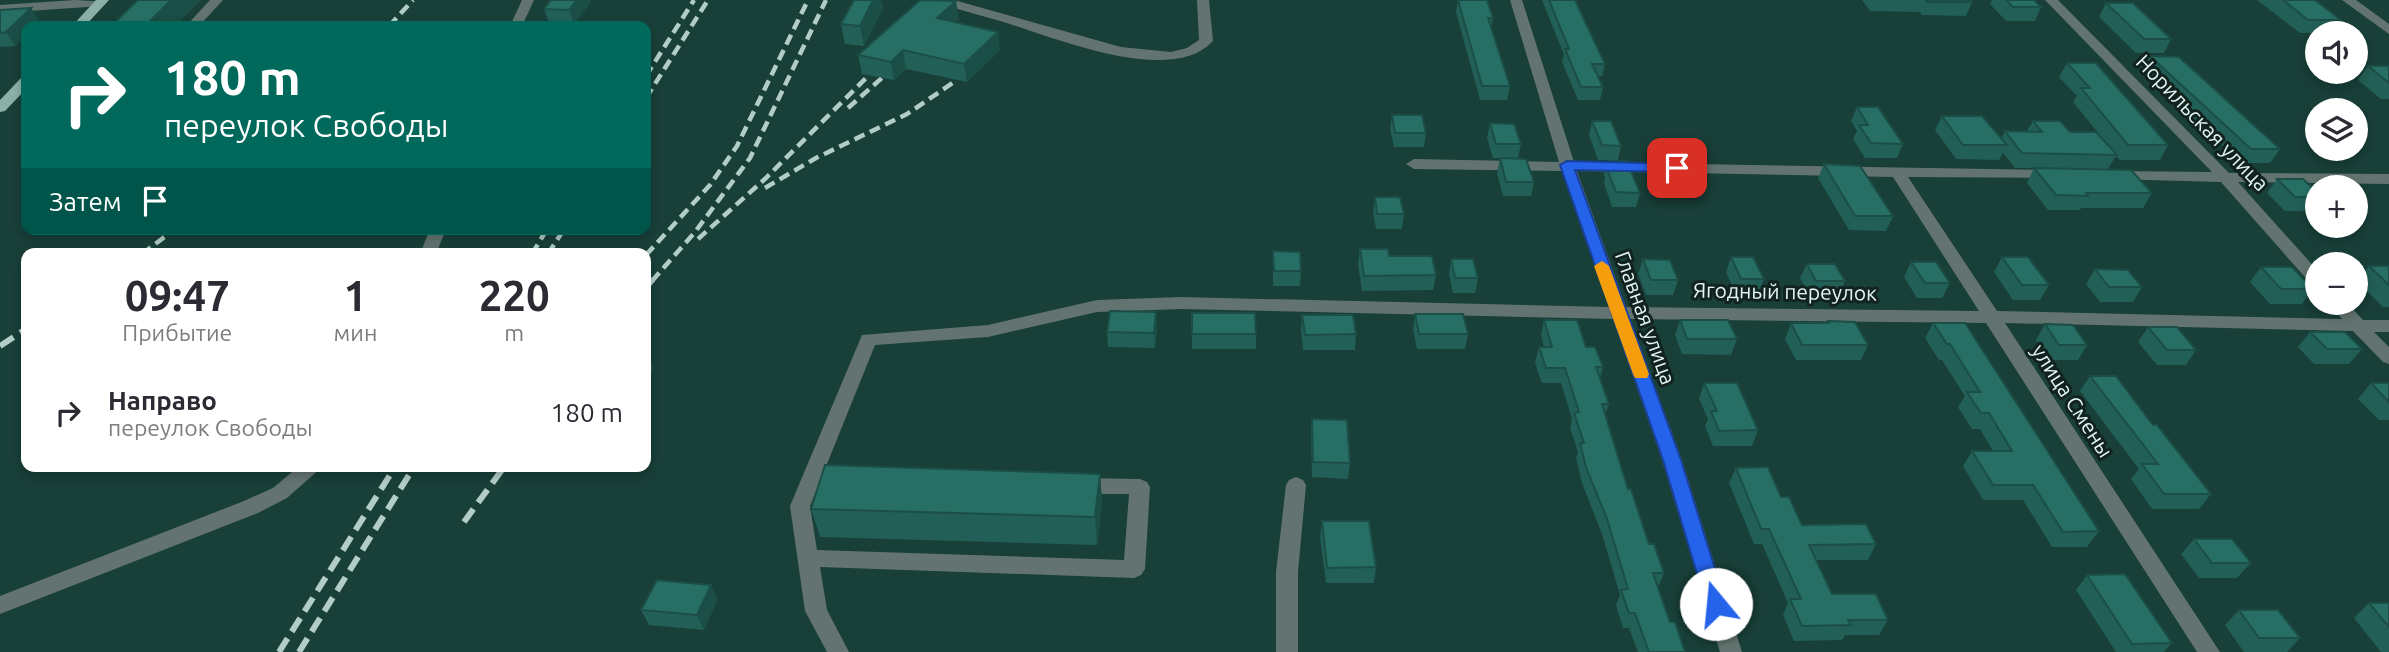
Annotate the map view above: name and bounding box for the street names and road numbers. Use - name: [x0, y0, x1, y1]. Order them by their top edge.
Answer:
- street label: Норильская улица: [2132, 49, 2274, 195]
- street label: Главная улица: [1611, 248, 1681, 387]
- street label: Ягодный переулок: [1693, 277, 1877, 305]
- street label: улица Смены: [2027, 339, 2118, 461]

